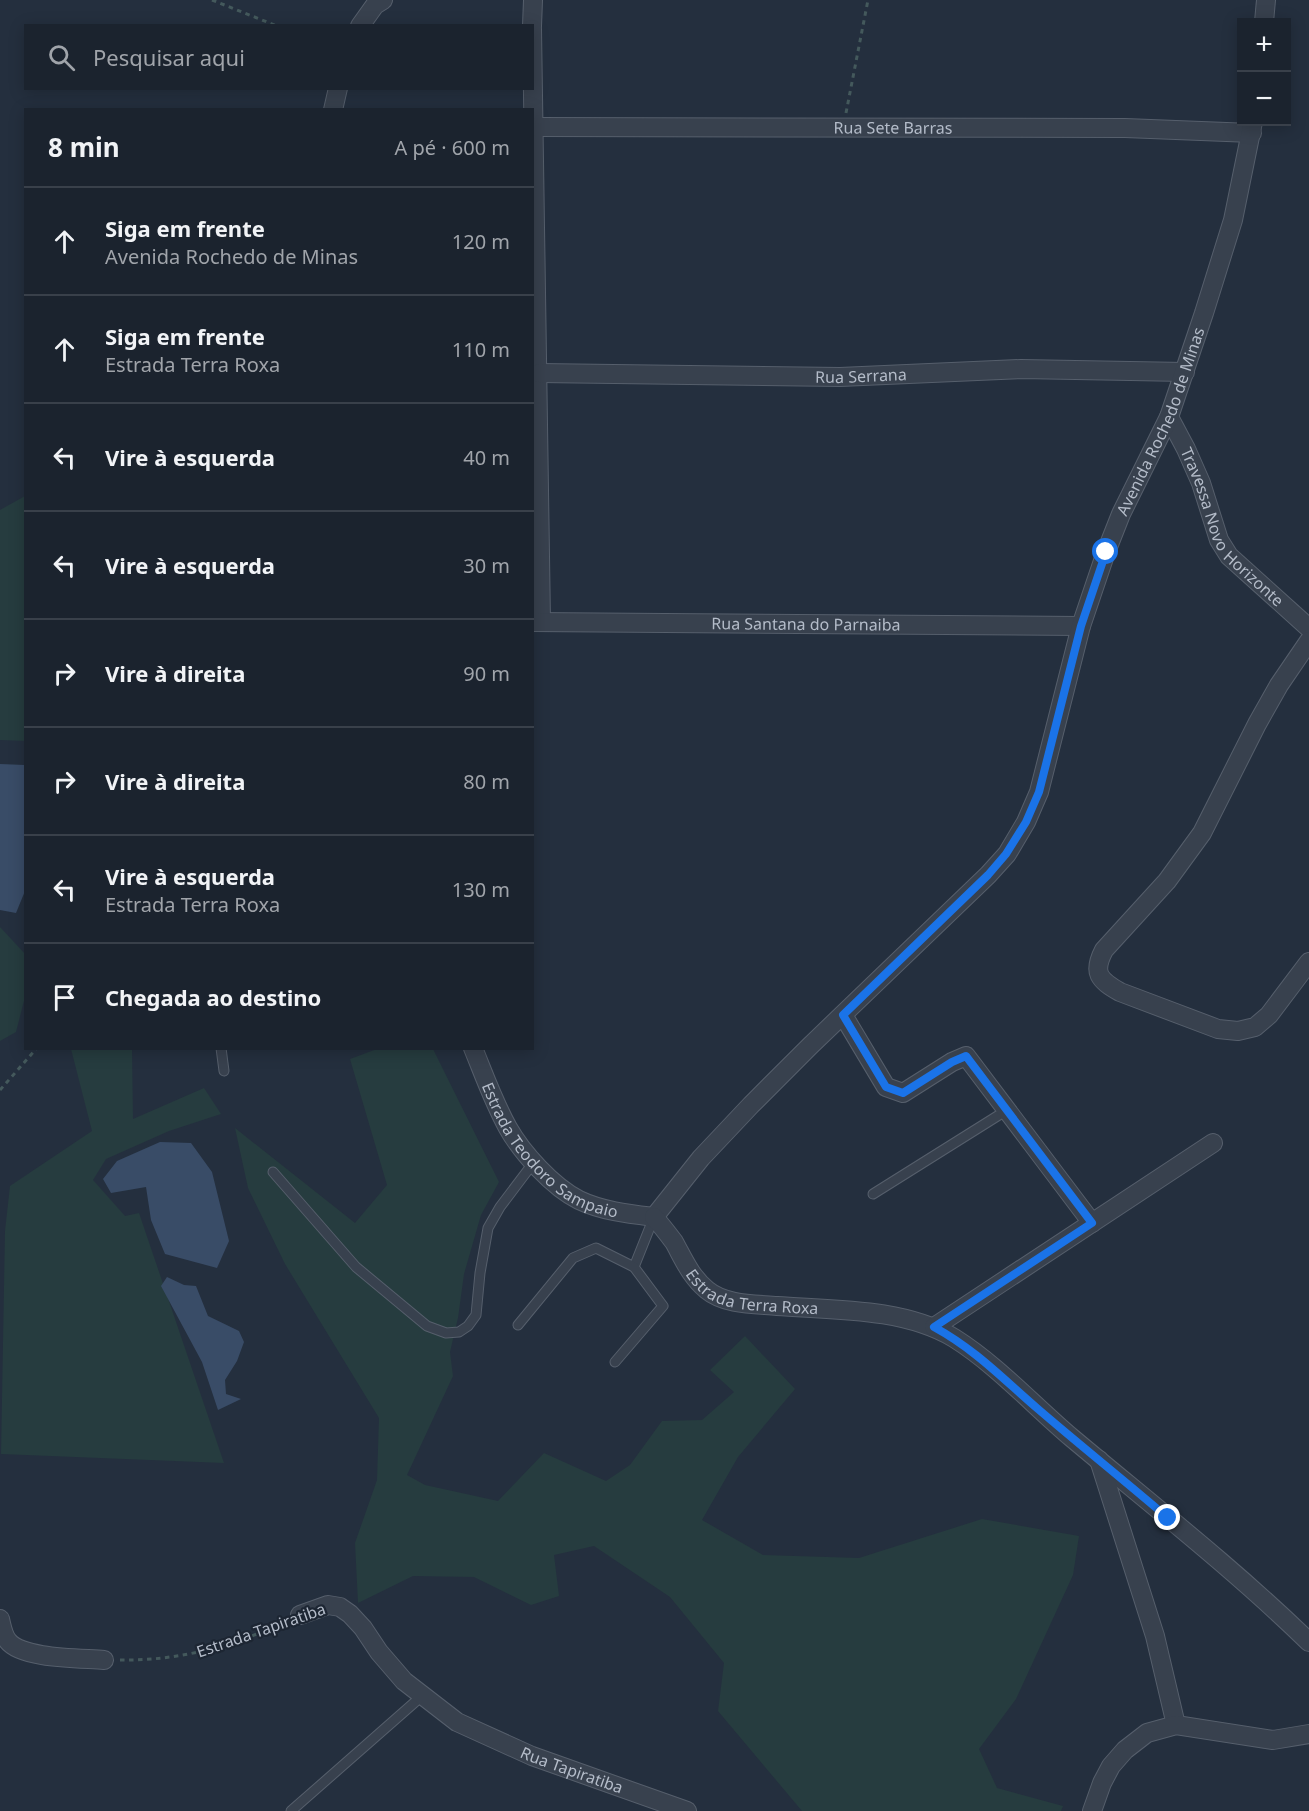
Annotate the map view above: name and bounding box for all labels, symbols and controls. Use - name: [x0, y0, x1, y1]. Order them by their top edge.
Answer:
- map controls: [1237, 18, 1291, 126]
- button: +: [1237, 18, 1291, 72]
- search box: [24, 24, 534, 90]
- icon: search: [45, 41, 78, 74]
- text: Pesquisar aqui: [93, 42, 245, 72]
- button: −: [1237, 72, 1291, 126]
- street label: Rua Sete Barras: [834, 117, 952, 139]
- text: 8 min: [48, 129, 120, 165]
- text: A pé · 600 m: [394, 134, 510, 161]
- text: Siga em frente: [105, 213, 265, 243]
- icon: ahead: [48, 225, 81, 258]
- text: 120 m: [452, 228, 510, 255]
- text: Avenida Rochedo de Minas: [105, 243, 358, 270]
- text: Siga em frente: [105, 321, 265, 351]
- street label: Avenida Rochedo de Minas: [1111, 324, 1209, 519]
- icon: ahead: [48, 333, 81, 366]
- text: 110 m: [452, 336, 510, 363]
- text: Estrada Terra Roxa: [105, 351, 280, 378]
- street label: Rua Serrana: [815, 363, 907, 388]
- icon: left: [48, 441, 81, 474]
- text: Vire à esquerda: [105, 442, 275, 472]
- text: 40 m: [463, 444, 510, 471]
- street label: Travessa Novo Horizonte: [1176, 444, 1289, 611]
- route start: [1092, 538, 1118, 564]
- icon: left: [48, 549, 81, 582]
- text: Vire à esquerda: [105, 550, 275, 580]
- text: 30 m: [463, 552, 510, 579]
- street label: Rua Santana do Parnaiba: [711, 612, 901, 636]
- icon: right: [48, 657, 81, 690]
- text: Vire à direita: [105, 658, 245, 688]
- text: 90 m: [463, 660, 510, 687]
- icon: right: [48, 765, 81, 798]
- text: Vire à direita: [105, 766, 245, 796]
- text: 80 m: [463, 768, 510, 795]
- text: Vire à esquerda: [105, 861, 275, 891]
- icon: left: [48, 873, 81, 906]
- text: 130 m: [452, 876, 510, 903]
- text: Estrada Terra Roxa: [105, 891, 280, 918]
- icon: arrive: [48, 981, 81, 1014]
- text: Chegada ao destino: [105, 982, 321, 1012]
- street label: Estrada Teodoro Sampaio: [477, 1079, 620, 1223]
- street label: Estrada Terra Roxa: [681, 1264, 819, 1319]
- route end: [1154, 1504, 1180, 1530]
- street label: Estrada Tapiratiba: [194, 1598, 328, 1662]
- street label: Rua Tapiratiba: [517, 1741, 626, 1799]

